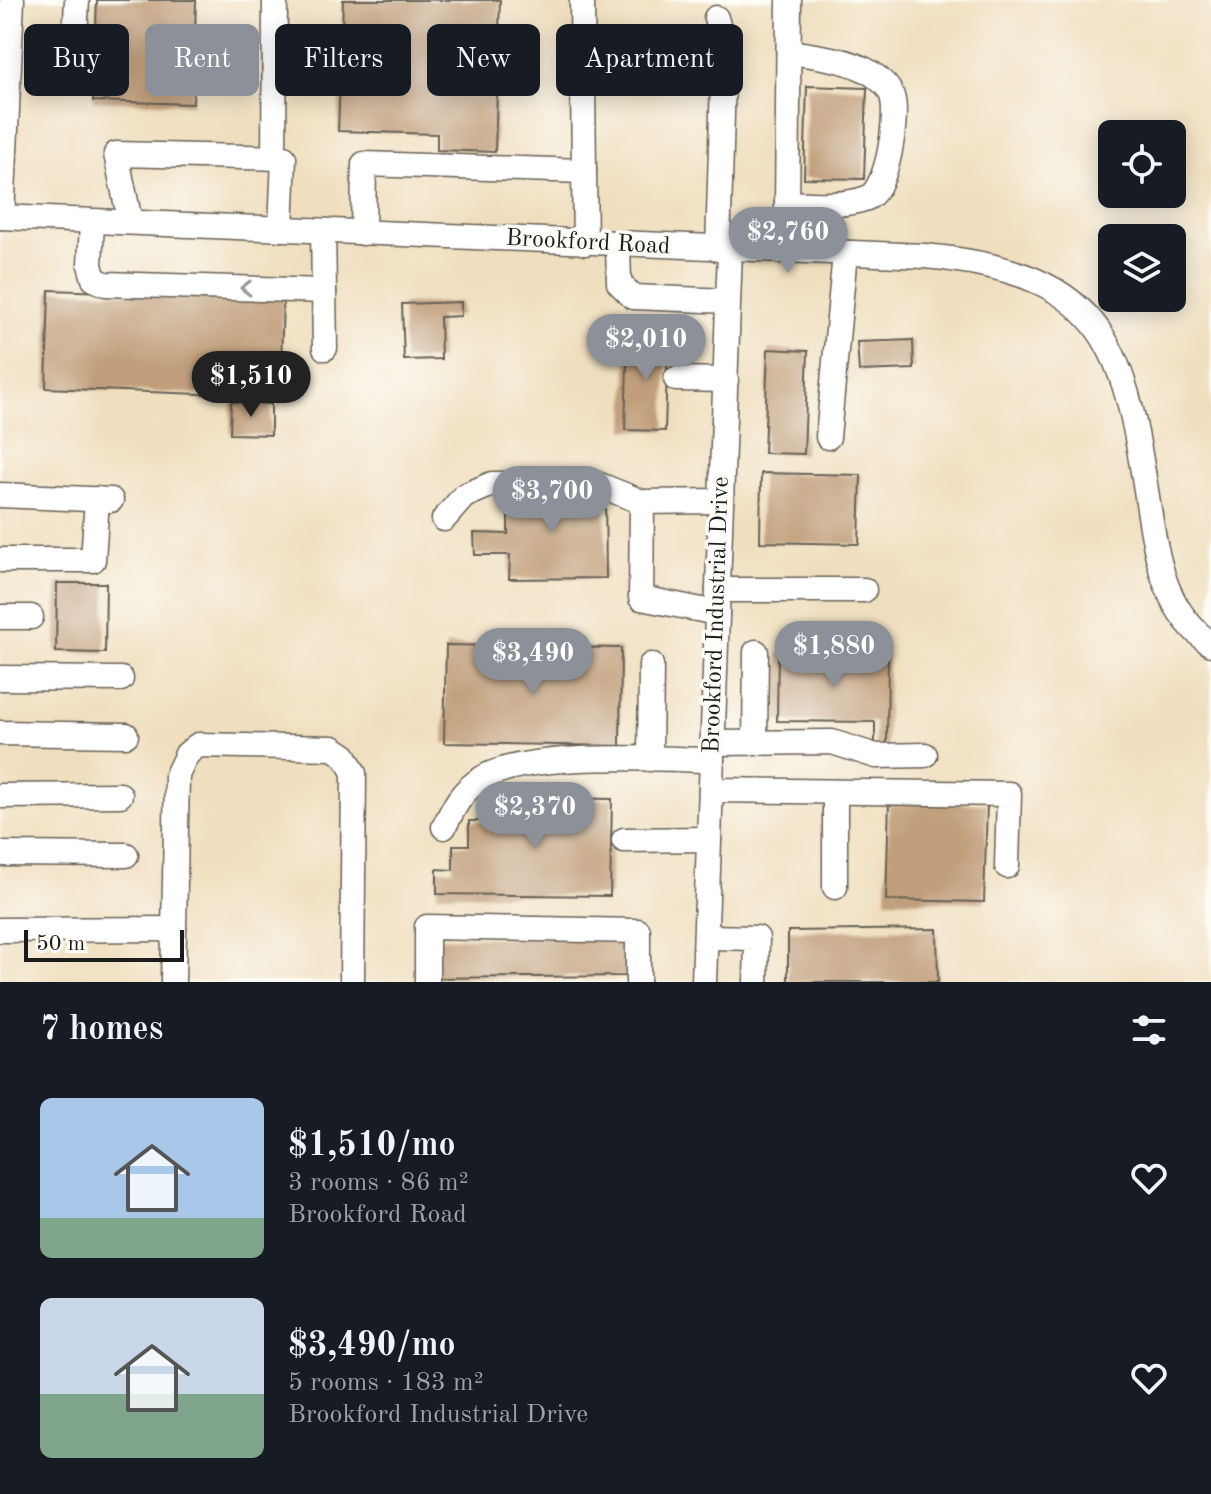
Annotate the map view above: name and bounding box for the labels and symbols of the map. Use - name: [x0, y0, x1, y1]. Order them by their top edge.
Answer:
- pin: $2,760: [723, 207, 853, 275]
- street label: Brookford Road: [505, 227, 671, 259]
- one-way arrow: [239, 279, 252, 297]
- pin: $2,010: [581, 314, 711, 382]
- pin: $1,510: [186, 351, 316, 419]
- pin: $3,700: [487, 466, 617, 534]
- street label: Brookford Industrial Drive: [700, 476, 734, 754]
- pin: $1,880: [769, 621, 899, 689]
- pin: $3,490: [468, 628, 598, 696]
- pin: $2,370: [470, 782, 600, 850]
- scale bar: [24, 926, 184, 962]

